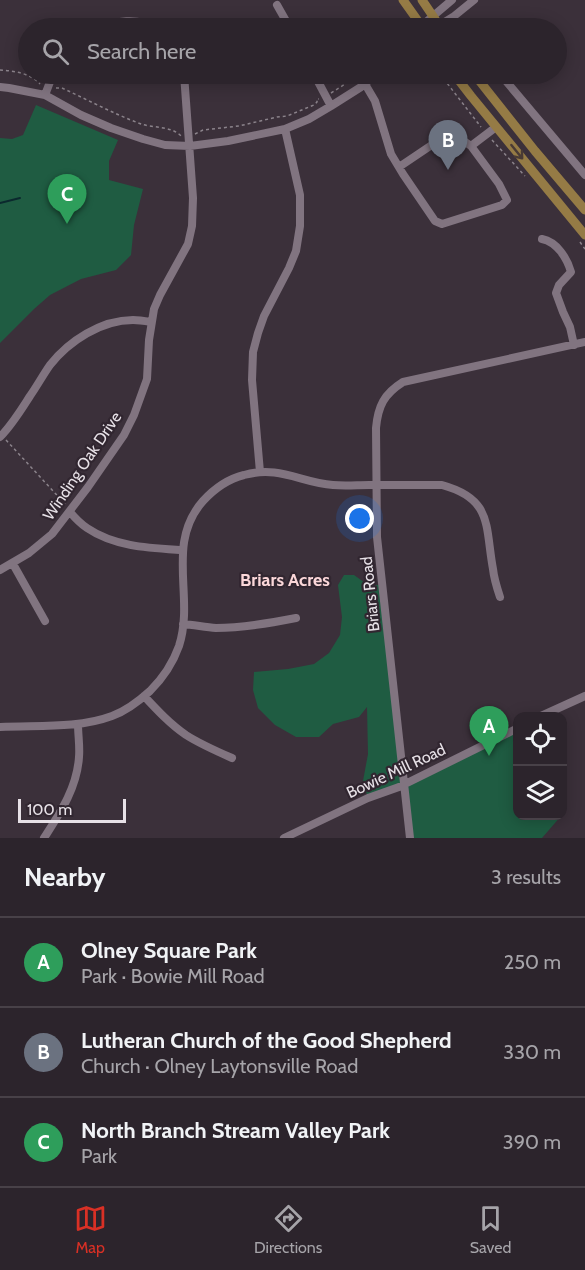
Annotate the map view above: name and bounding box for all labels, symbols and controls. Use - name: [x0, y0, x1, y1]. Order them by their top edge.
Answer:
- search box: [18, 18, 567, 84]
- icon: search: [39, 35, 72, 68]
- text: Search here: [87, 38, 196, 65]
- pin: B: [428, 120, 468, 170]
- one-way arrow: [510, 144, 523, 160]
- pin: C: [48, 174, 86, 224]
- street label: Winding Oak Drive: [39, 408, 125, 524]
- your location: [345, 504, 374, 533]
- street label: Briars Road: [357, 555, 383, 633]
- district label: Briars Acres: [240, 569, 330, 591]
- pin: A: [470, 706, 508, 756]
- map controls: [513, 712, 567, 820]
- button: locate: [513, 712, 567, 766]
- street label: Bowie Mill Road: [343, 740, 449, 802]
- button: layers: [513, 766, 567, 820]
- scale bar: [18, 796, 126, 824]
- text: 100 m: [27, 800, 72, 819]
- text: Nearby: [24, 861, 105, 893]
- text: 3 results: [491, 865, 561, 889]
- text: Olney Square Park: [81, 937, 257, 964]
- text: A: [37, 950, 50, 974]
- text: 250 m: [504, 950, 561, 974]
- text: Park · Bowie Mill Road: [81, 964, 265, 988]
- text: Lutheran Church of the Good Shepherd: [81, 1027, 452, 1054]
- text: B: [37, 1040, 50, 1064]
- text: 330 m: [503, 1040, 561, 1064]
- text: Church · Olney Laytonsville Road: [81, 1054, 358, 1078]
- text: North Branch Stream Valley Park: [81, 1117, 390, 1144]
- text: C: [37, 1130, 50, 1154]
- text: 390 m: [503, 1130, 561, 1154]
- text: Park: [81, 1144, 117, 1168]
- tab: Map: [74, 1202, 107, 1257]
- tab: Directions: [254, 1202, 322, 1257]
- tab: Saved: [470, 1202, 511, 1257]

